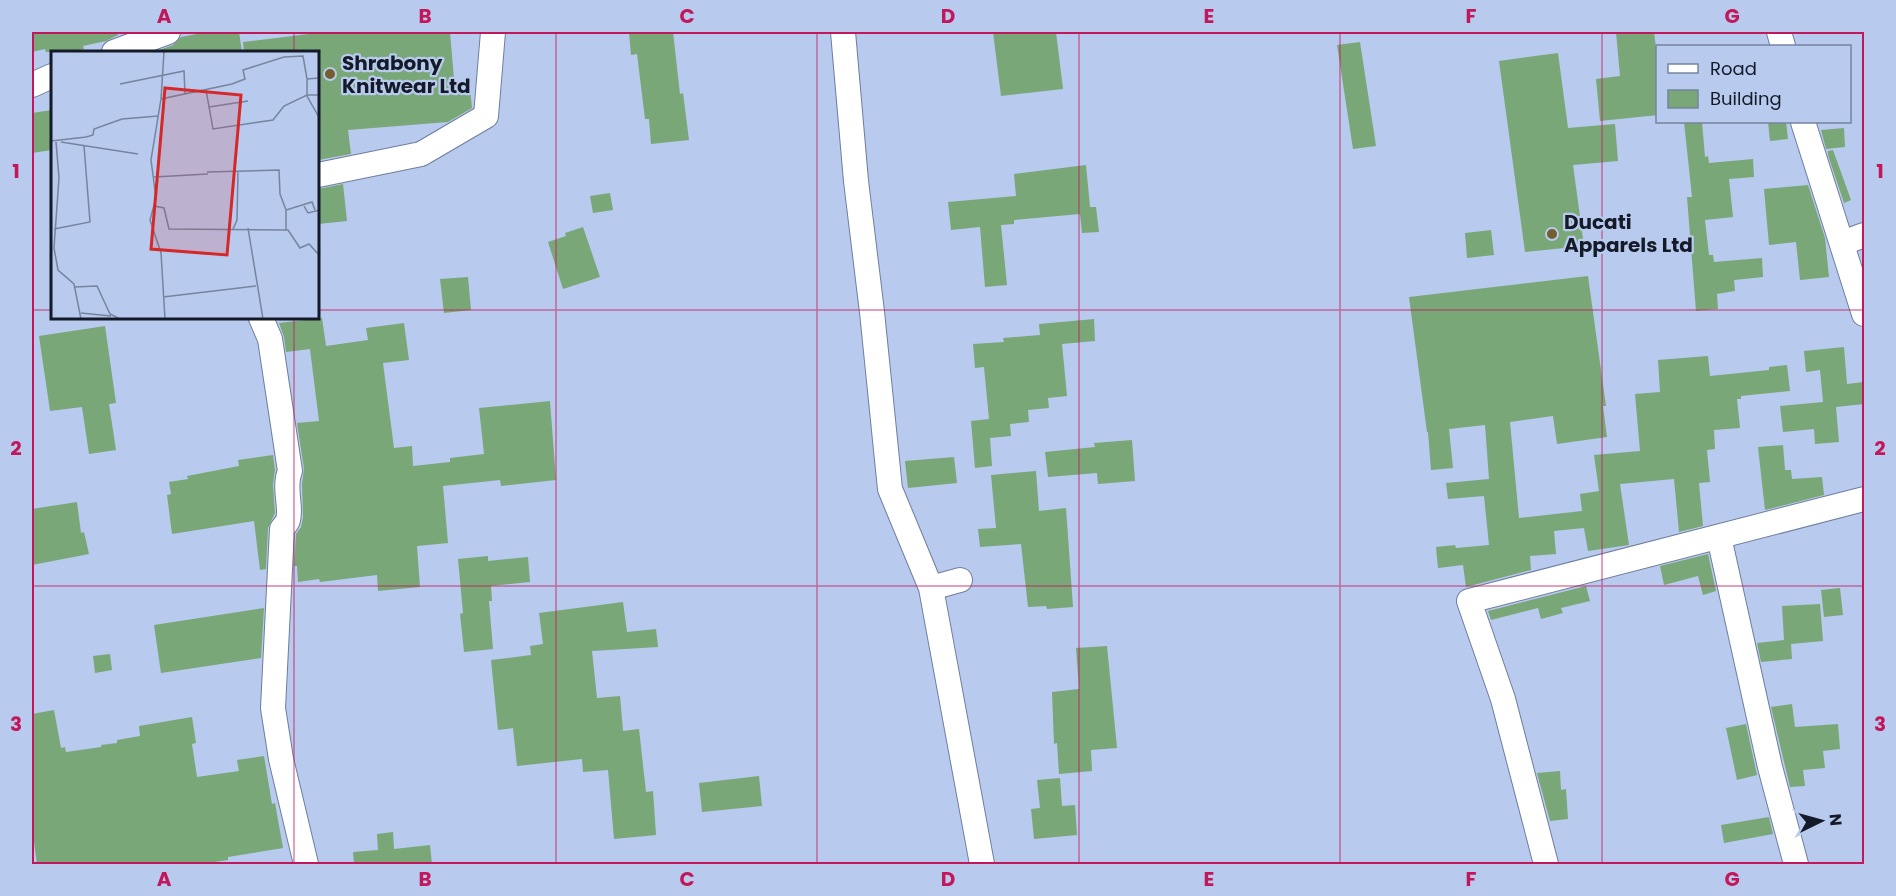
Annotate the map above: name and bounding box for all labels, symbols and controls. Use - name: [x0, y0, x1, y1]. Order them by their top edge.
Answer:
- text: A: [157, 2, 172, 30]
- text: B: [418, 2, 432, 30]
- text: C: [679, 2, 695, 30]
- text: D: [941, 2, 955, 30]
- text: E: [1204, 2, 1214, 30]
- text: F: [1466, 2, 1477, 30]
- text: G: [1724, 2, 1740, 30]
- legend: [1656, 45, 1851, 123]
- place label: Shrabony Knitwear Ltd: [342, 49, 471, 100]
- inset map: [51, 51, 320, 320]
- text: Road: [1710, 56, 1757, 81]
- marker: Shrabony Knitwear Ltd: [323, 67, 337, 81]
- text: Building: [1710, 86, 1782, 111]
- text: 1: [12, 157, 20, 185]
- text: 1: [1876, 157, 1884, 185]
- place label: Ducati Apparels Ltd: [1564, 208, 1693, 259]
- marker: Ducati Apparels Ltd: [1545, 227, 1559, 241]
- text: 2: [10, 434, 22, 462]
- text: 2: [1874, 434, 1886, 462]
- text: 3: [10, 710, 22, 738]
- text: 3: [1874, 710, 1886, 738]
- north arrow: [1791, 791, 1851, 851]
- text: N: [1823, 813, 1847, 827]
- text: A: [157, 865, 172, 893]
- text: B: [418, 865, 432, 893]
- text: C: [679, 865, 695, 893]
- text: D: [941, 865, 955, 893]
- text: E: [1204, 865, 1214, 893]
- text: F: [1466, 865, 1477, 893]
- text: G: [1724, 865, 1740, 893]

